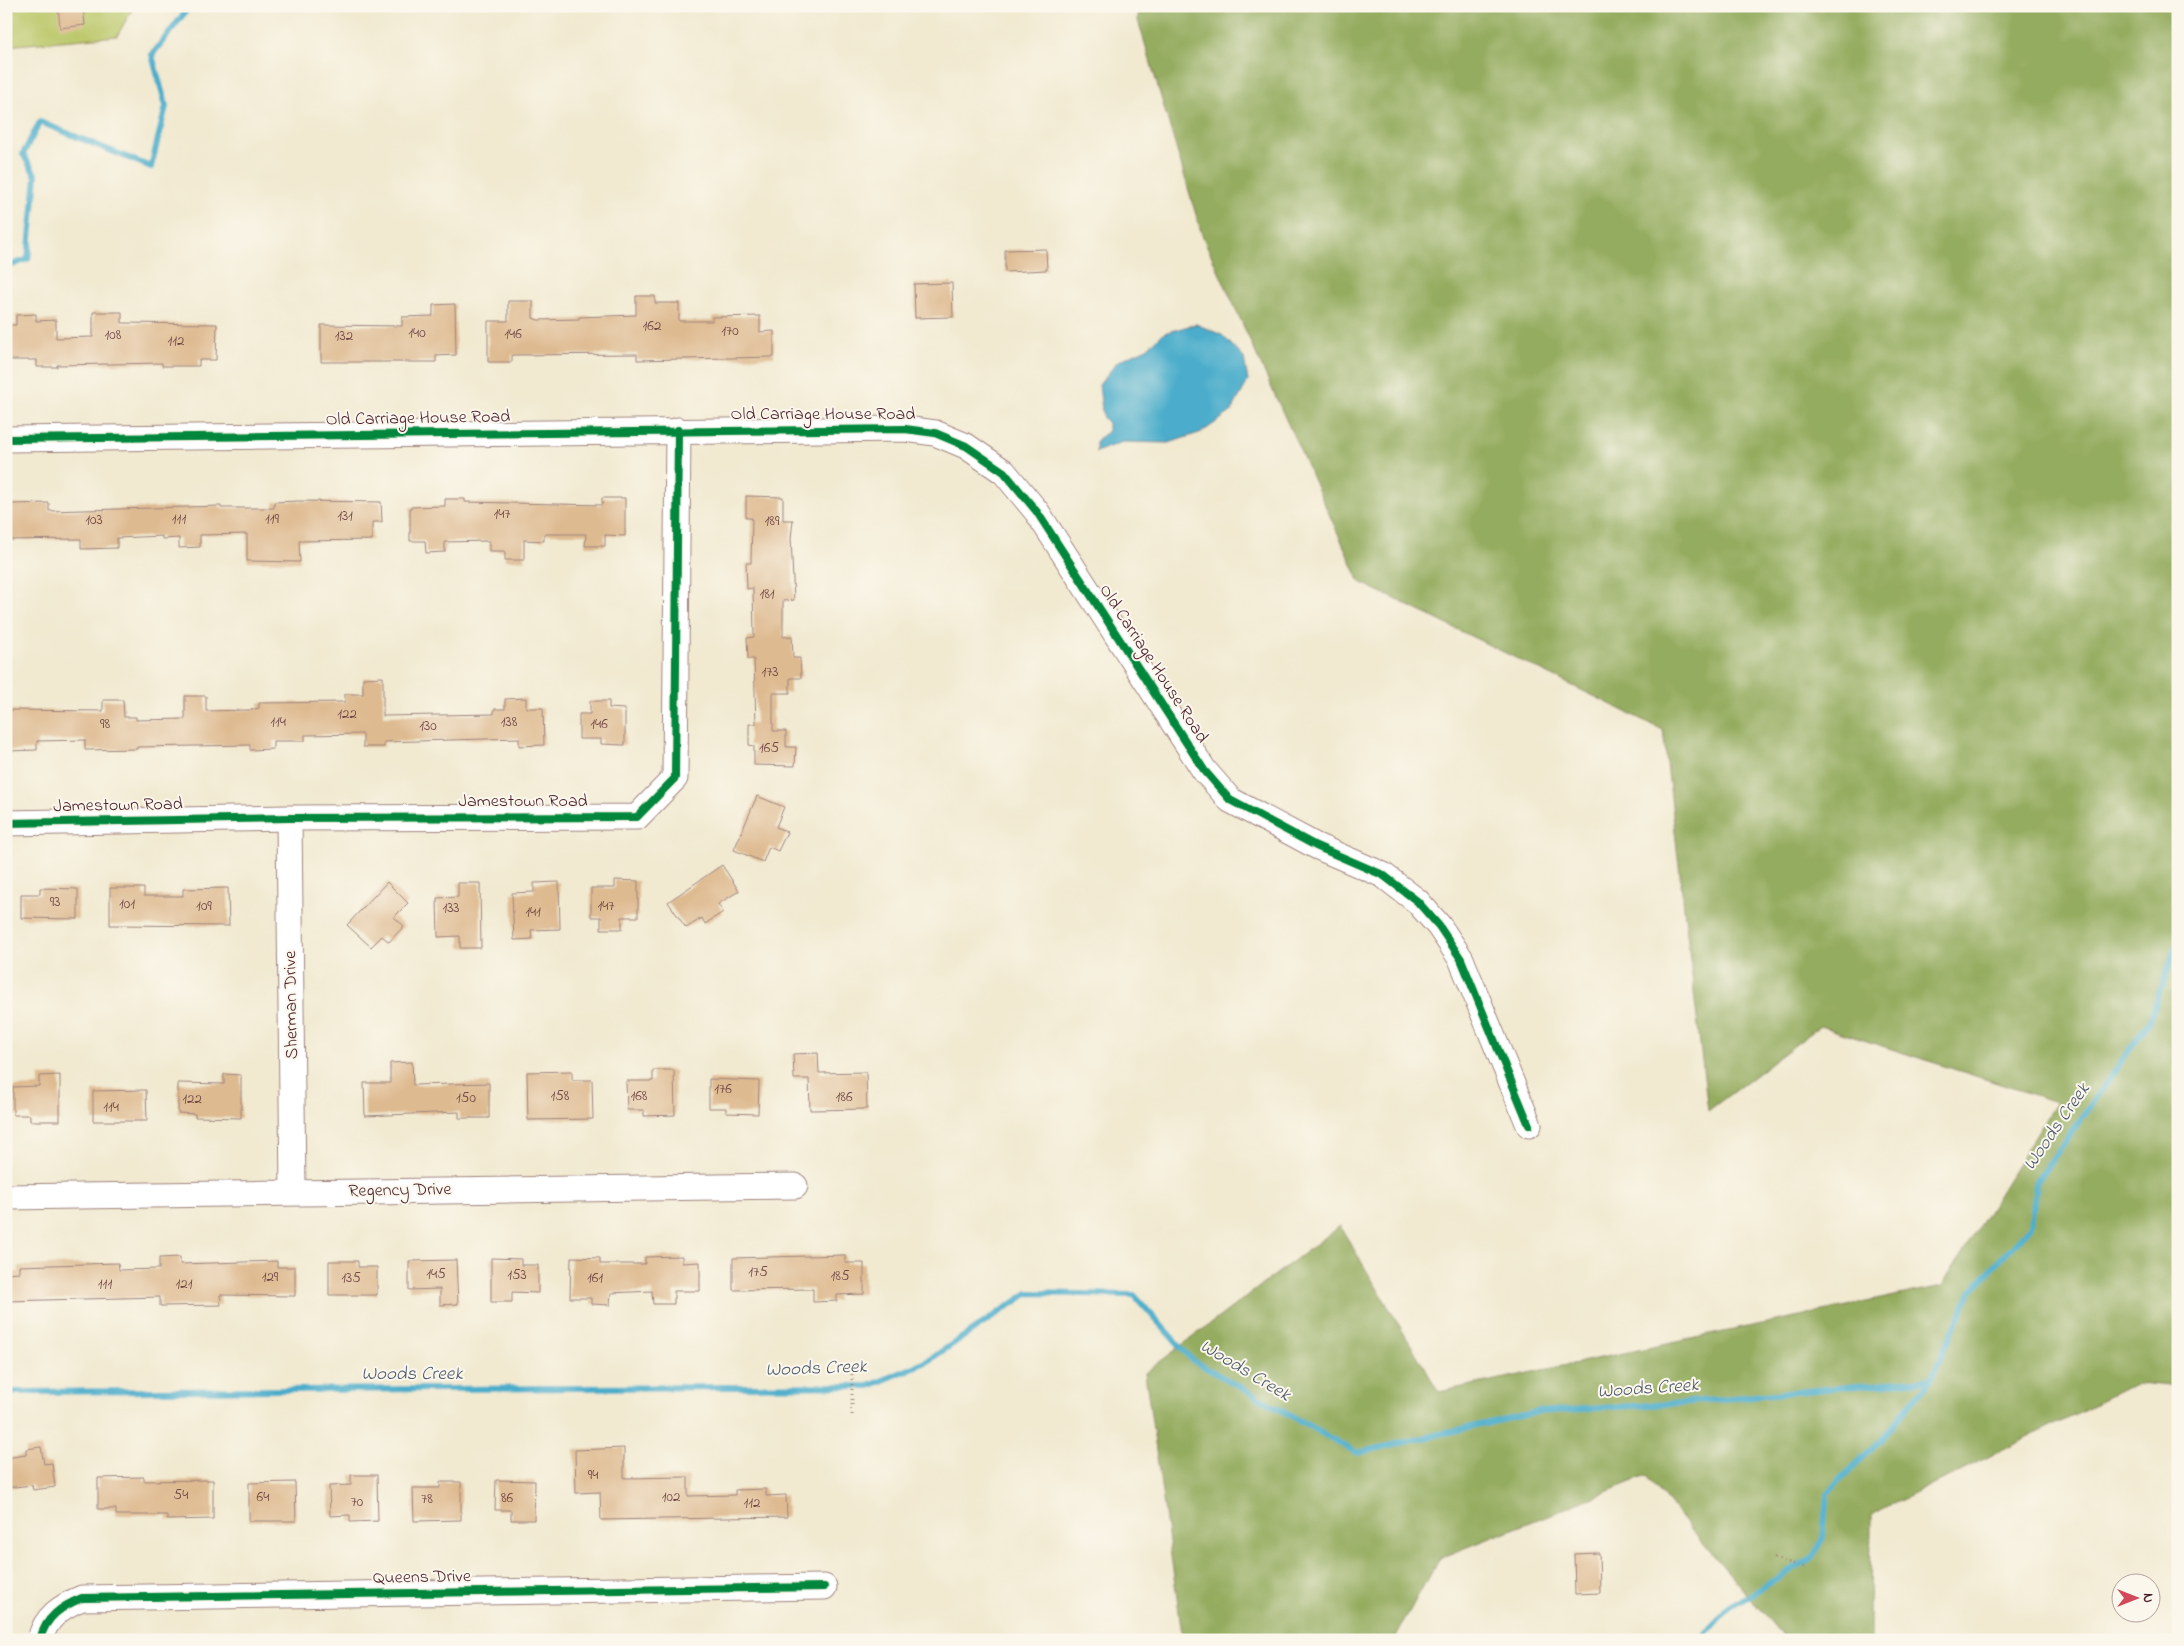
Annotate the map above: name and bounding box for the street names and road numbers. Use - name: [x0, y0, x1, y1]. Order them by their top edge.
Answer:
- street label: Old Carriage House Road: [731, 402, 915, 429]
- street label: Old Carriage House Road: [325, 404, 511, 435]
- street label: Old Carriage House Road: [1091, 579, 1214, 749]
- street label: Jamestown Road: [458, 789, 588, 815]
- street label: Jamestown Road: [53, 792, 183, 820]
- street label: Sherman Drive: [278, 950, 306, 1059]
- street label: Regency Drive: [348, 1177, 453, 1206]
- street label: Queens Drive: [373, 1564, 472, 1592]

